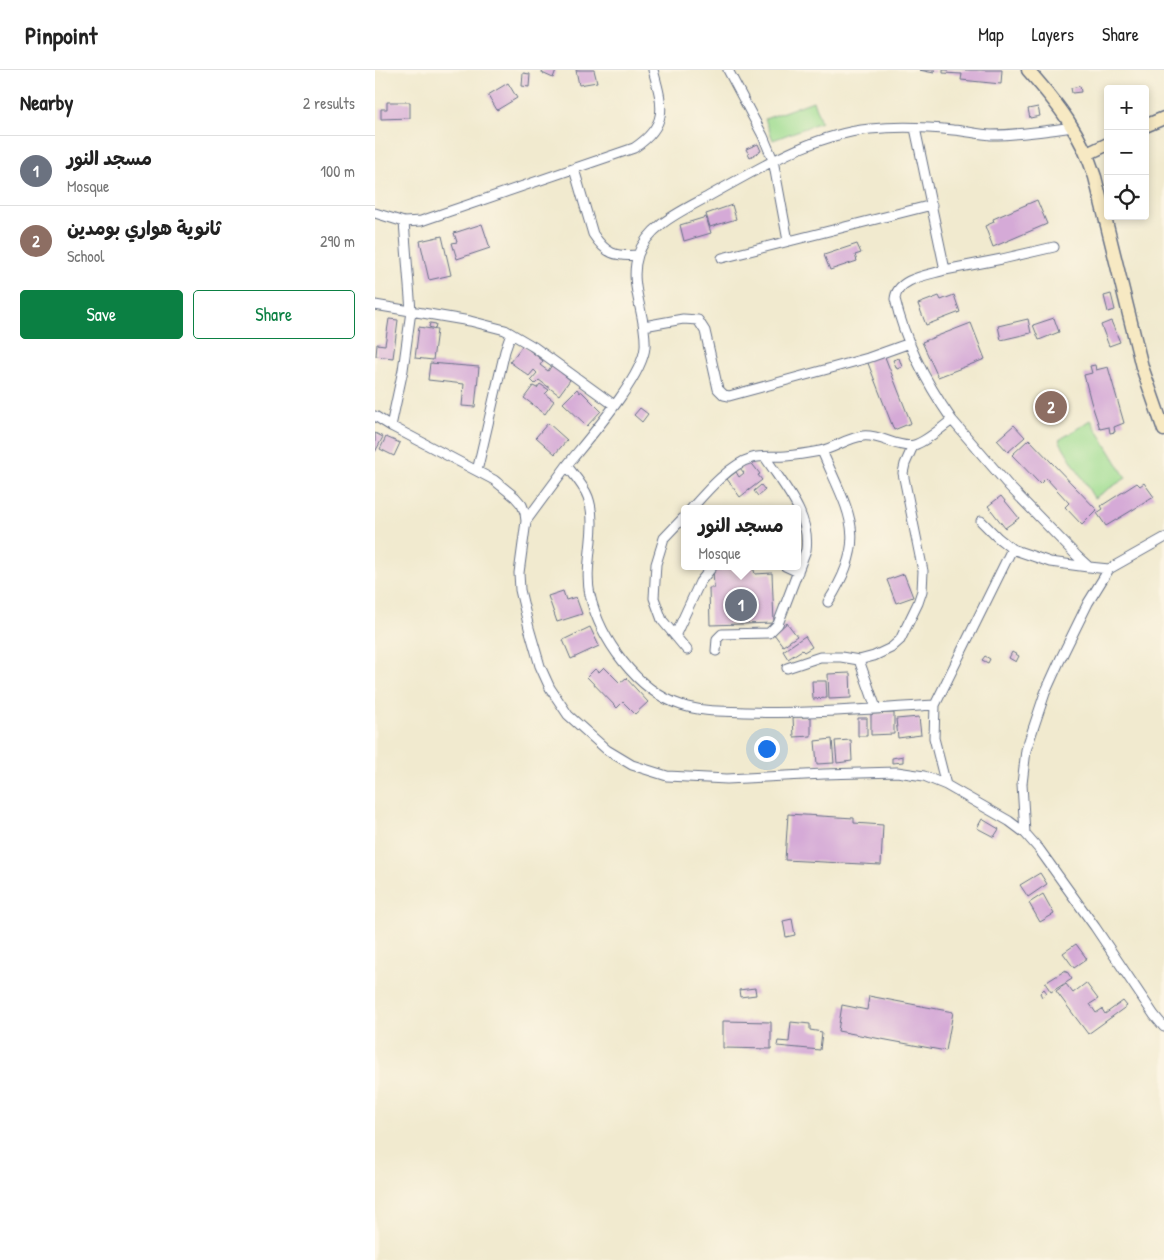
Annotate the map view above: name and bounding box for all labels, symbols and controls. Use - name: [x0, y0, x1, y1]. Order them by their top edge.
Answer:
- text: Pinpoint: [25, 19, 97, 51]
- text: Map: [978, 22, 1004, 47]
- text: Layers: [1032, 22, 1074, 47]
- text: Share: [1102, 22, 1139, 47]
- map controls: [1104, 85, 1149, 220]
- button: +: [1104, 85, 1149, 130]
- text: Nearby: [20, 88, 73, 117]
- text: 2 results: [303, 92, 355, 114]
- button: −: [1104, 130, 1149, 175]
- text: مسجد النور: [67, 145, 152, 171]
- text: 1: [33, 160, 39, 182]
- text: 100 m: [320, 160, 355, 182]
- text: Mosque: [67, 175, 109, 197]
- button: locate: [1104, 175, 1149, 220]
- text: ثانوية هواري بومدين: [67, 215, 221, 241]
- text: 2: [32, 230, 40, 252]
- text: 290 m: [320, 230, 355, 252]
- text: School: [67, 245, 104, 267]
- button: Save: [20, 290, 183, 339]
- button: Share: [193, 290, 355, 339]
- pin: 2: [1035, 388, 1067, 426]
- popup: [681, 505, 801, 570]
- text: مسجد النور: [699, 512, 783, 538]
- text: Mosque: [699, 542, 741, 564]
- pin: 1: [725, 586, 757, 624]
- your location: [754, 736, 780, 762]

